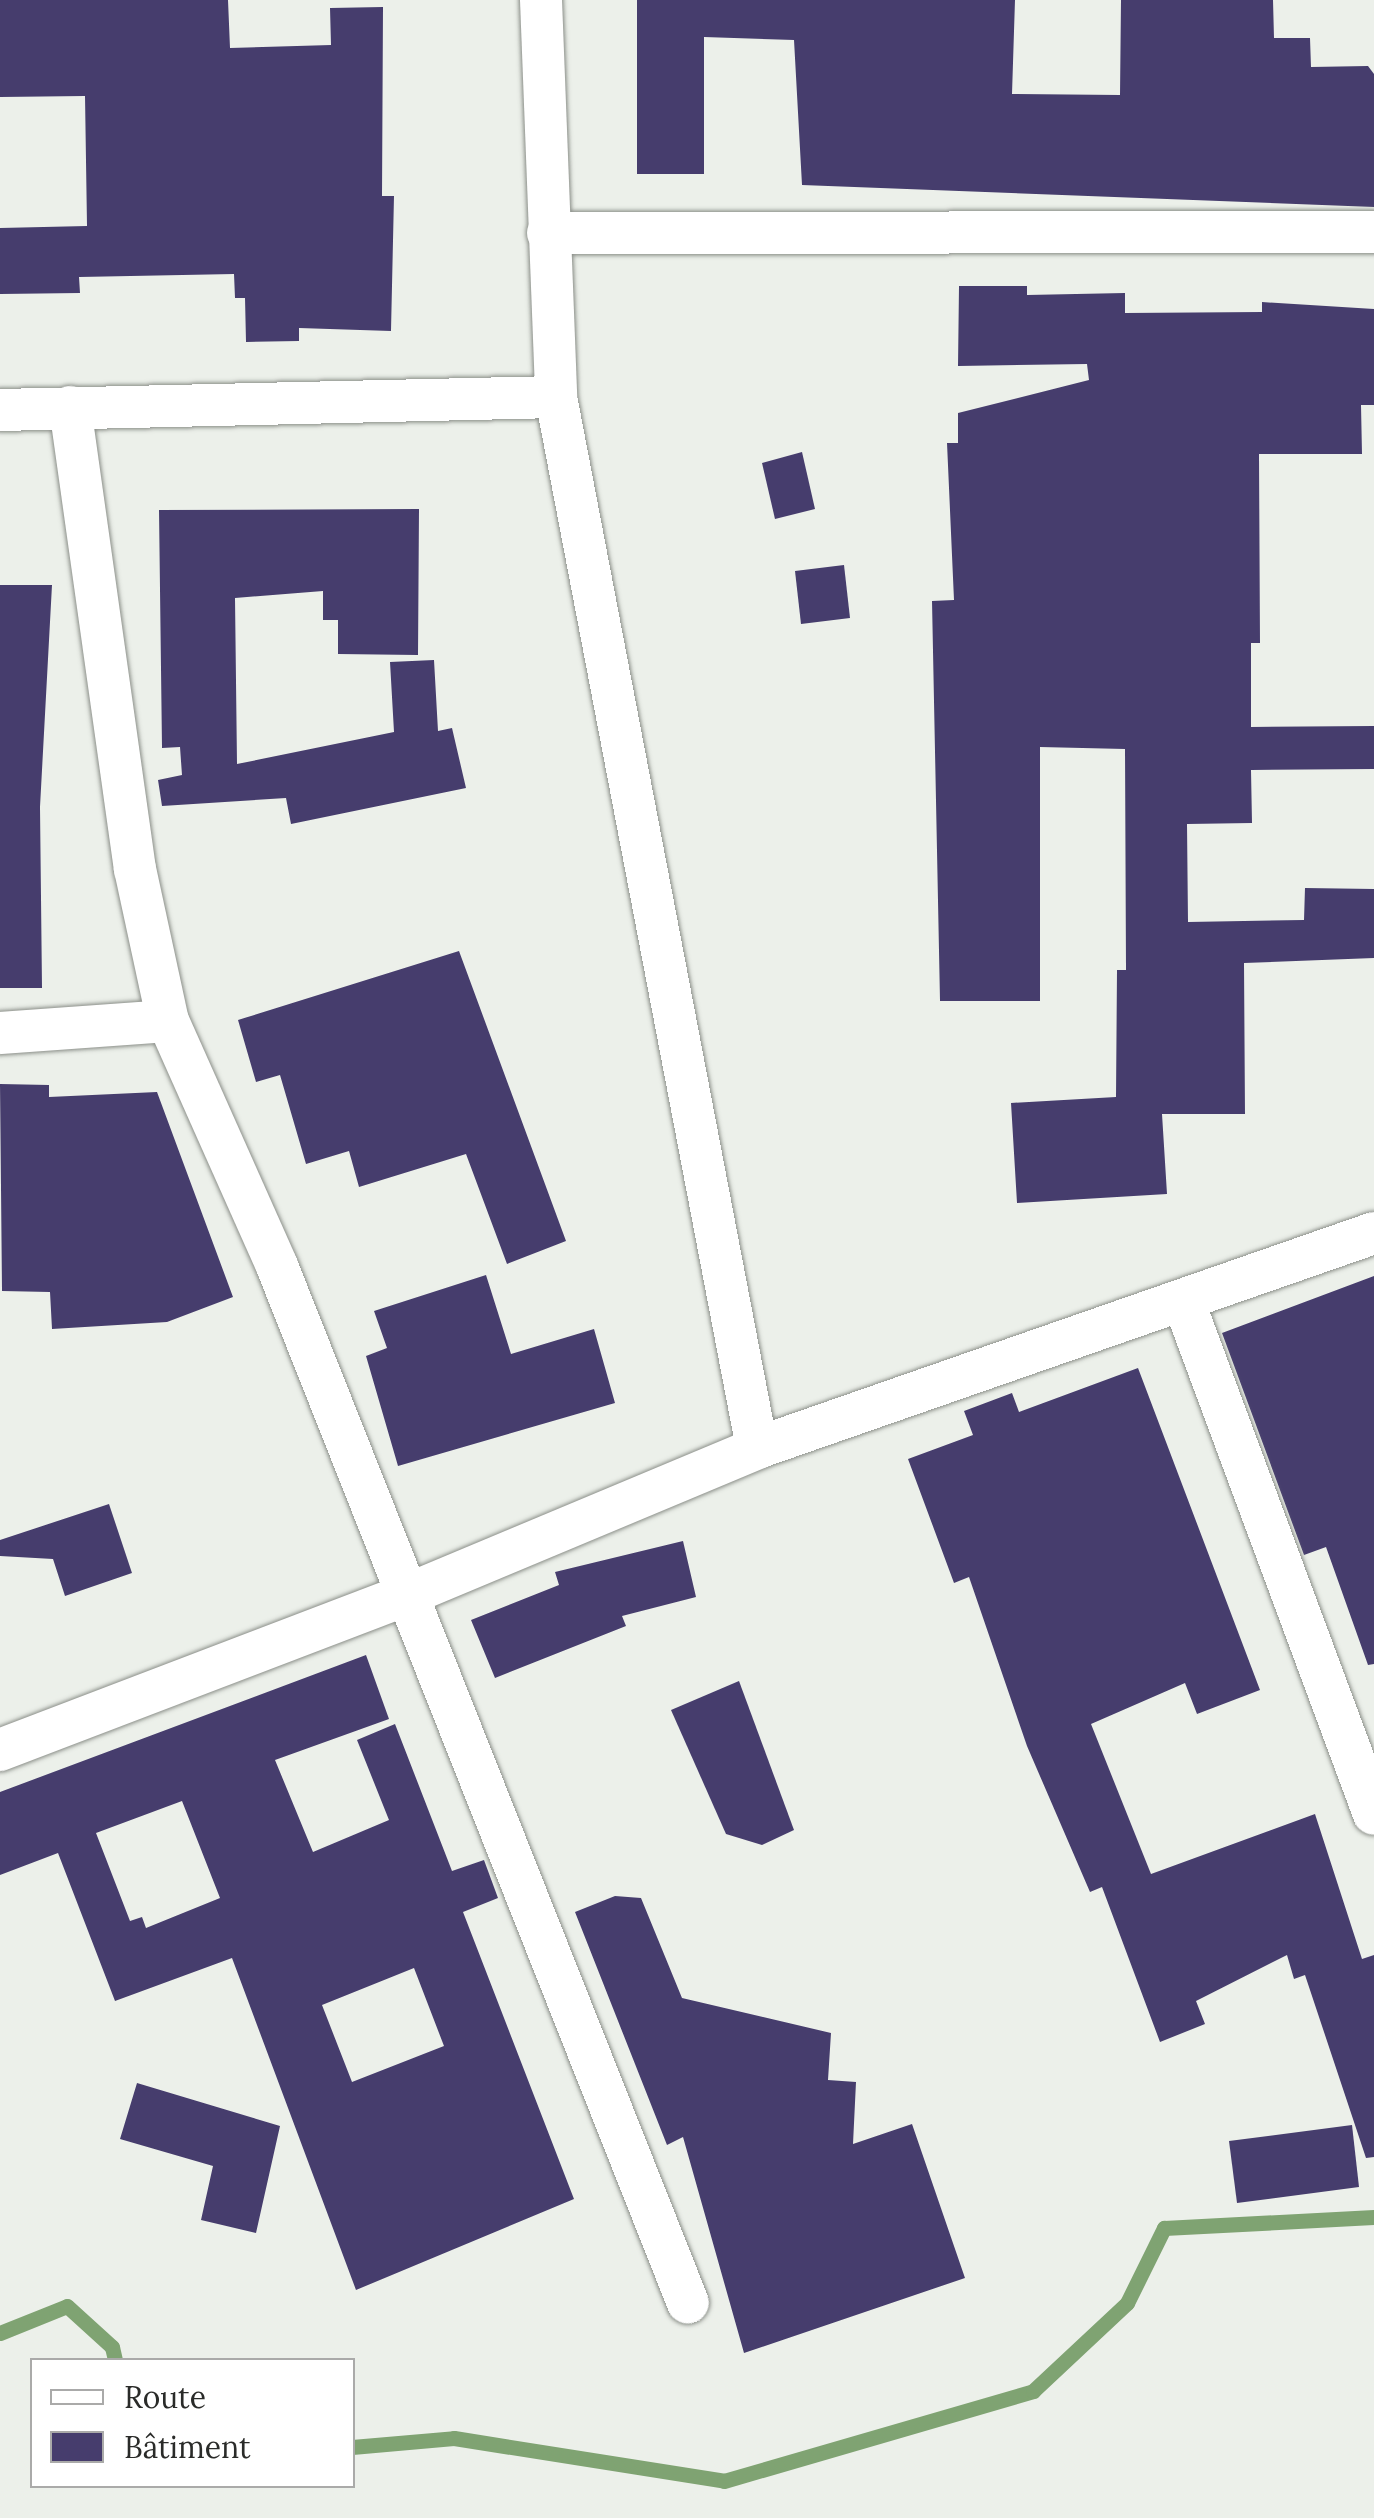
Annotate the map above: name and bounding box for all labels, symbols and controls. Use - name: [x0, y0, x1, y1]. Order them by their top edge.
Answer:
- legend: [30, 2358, 355, 2488]
- text: Route: [124, 2378, 206, 2416]
- text: Bâtiment: [124, 2428, 251, 2466]

